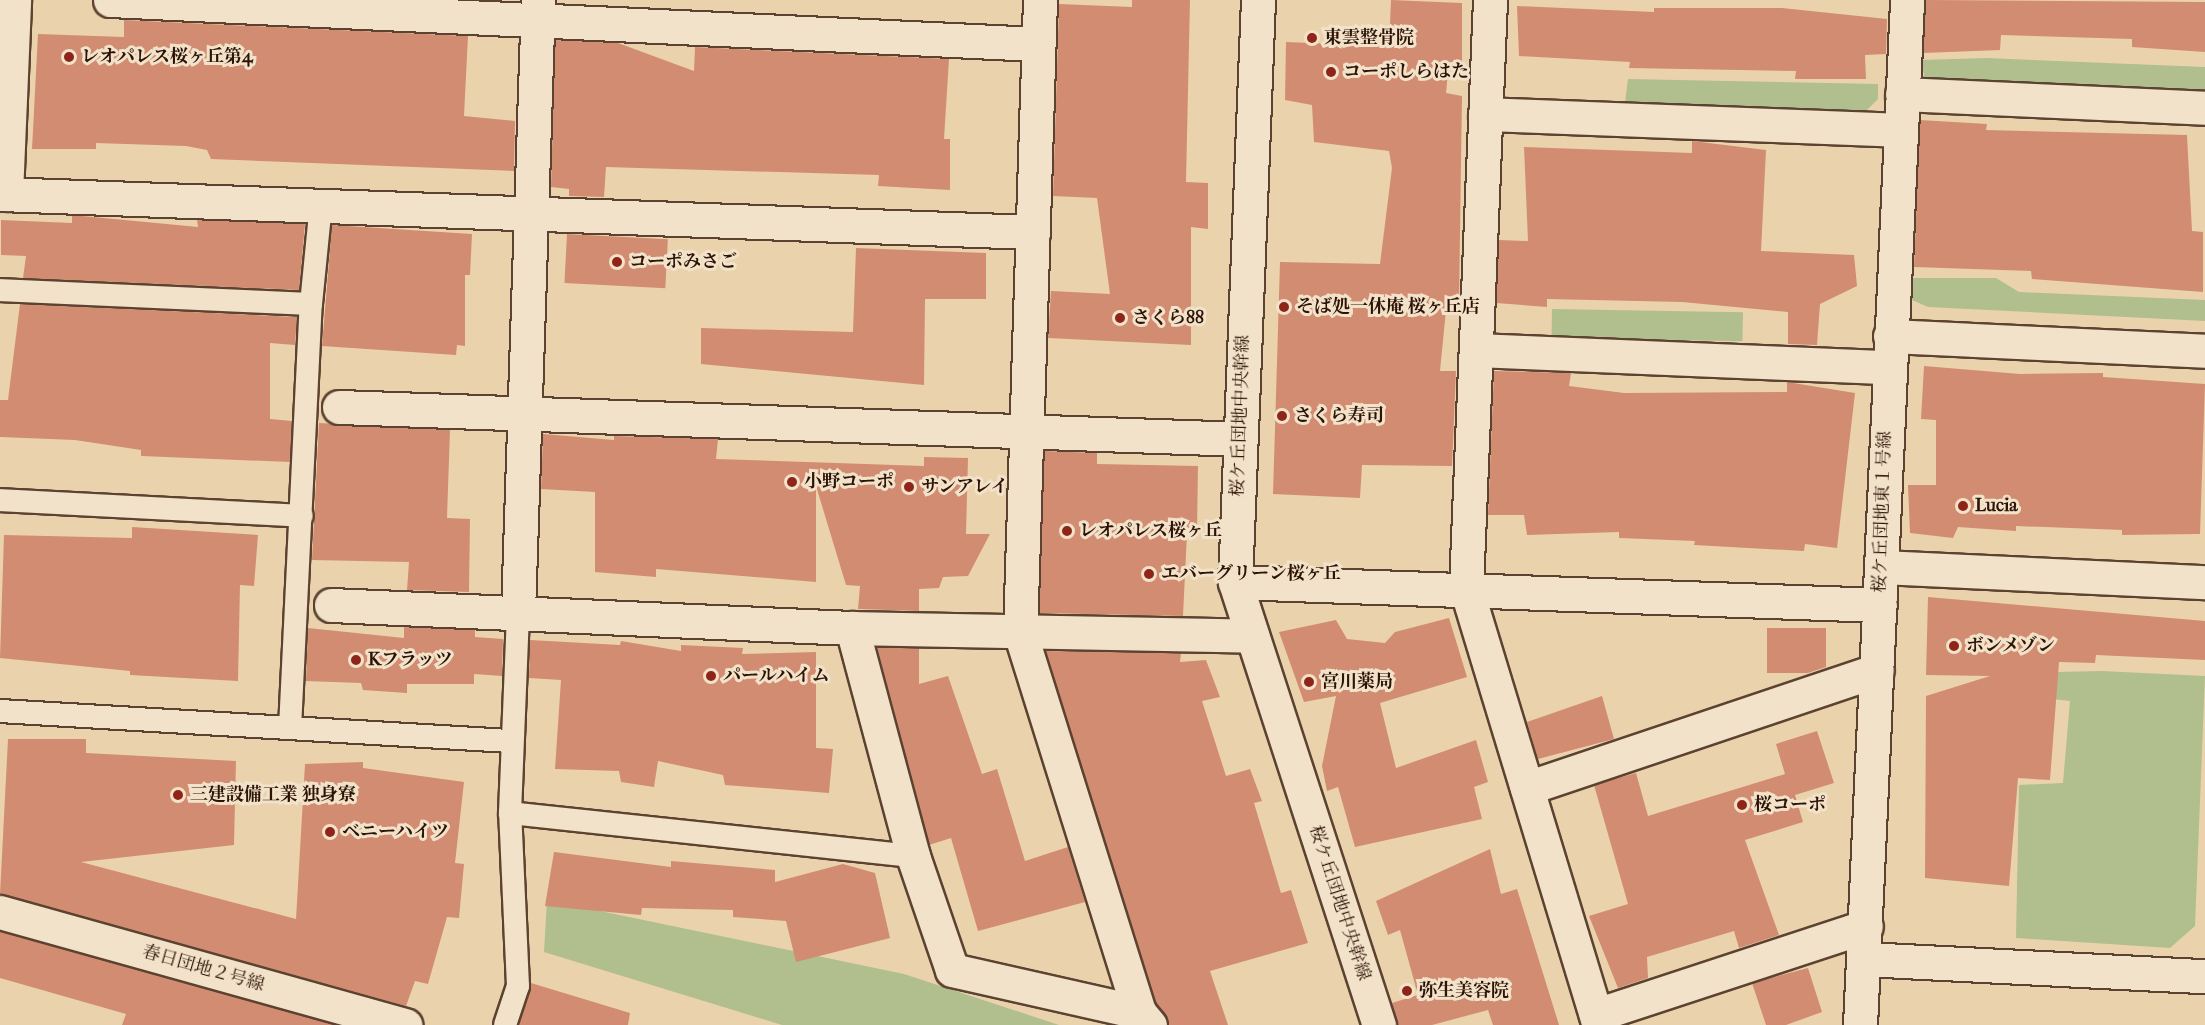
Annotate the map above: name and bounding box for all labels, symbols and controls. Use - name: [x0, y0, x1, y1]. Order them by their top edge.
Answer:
- place label: 東雲整骨院: [1324, 27, 1414, 49]
- marker: 東雲整骨院: [1305, 31, 1319, 45]
- place label: レオパレス桜ヶ丘第4: [81, 46, 254, 68]
- marker: レオパレス桜ヶ丘第4: [62, 50, 76, 64]
- place label: コーポしらはた: [1343, 61, 1469, 83]
- marker: コーポしらはた: [1324, 65, 1338, 79]
- place label: コーポみさご: [629, 251, 737, 273]
- marker: コーポみさご: [610, 255, 624, 269]
- place label: そば処一休庵 桜ヶ丘店: [1296, 296, 1480, 318]
- marker: そば処一休庵 桜ヶ丘店: [1277, 300, 1291, 314]
- place label: さくら88: [1132, 307, 1204, 329]
- marker: さくら88: [1113, 311, 1127, 325]
- street label: 桜ケ丘団地中央幹線: [1227, 335, 1255, 497]
- place label: さくら寿司: [1294, 405, 1384, 427]
- marker: さくら寿司: [1275, 409, 1289, 423]
- street label: 桜ケ丘団地東１号線: [1869, 431, 1897, 593]
- place label: 小野コーポ: [804, 471, 894, 493]
- marker: 小野コーポ: [785, 475, 799, 489]
- place label: サンアレイ: [921, 476, 1011, 498]
- marker: サンアレイ: [902, 480, 916, 494]
- place label: Lucia: [1975, 495, 2018, 517]
- marker: Lucia: [1956, 499, 1970, 513]
- place label: レオパレス桜ヶ丘: [1079, 520, 1223, 542]
- marker: レオパレス桜ヶ丘: [1060, 524, 1074, 538]
- place label: エバーグリーン桜ヶ丘: [1161, 563, 1341, 585]
- marker: エバーグリーン桜ヶ丘: [1142, 567, 1156, 581]
- place label: ボンメゾン: [1966, 635, 2056, 657]
- marker: ボンメゾン: [1947, 639, 1961, 653]
- place label: Kフラッツ: [368, 649, 453, 671]
- marker: Kフラッツ: [349, 653, 363, 667]
- place label: パールハイム: [723, 665, 831, 687]
- marker: パールハイム: [704, 669, 718, 683]
- place label: 宮川薬局: [1321, 671, 1393, 693]
- marker: 宮川薬局: [1302, 675, 1316, 689]
- place label: 三建設備工業 独身寮: [190, 784, 356, 806]
- marker: 三建設備工業 独身寮: [171, 788, 185, 802]
- place label: 桜コーポ: [1754, 794, 1826, 816]
- marker: 桜コーポ: [1735, 798, 1749, 812]
- place label: ベニーハイツ: [342, 821, 450, 843]
- street label: 桜ケ丘団地中央幹線: [1304, 823, 1374, 983]
- marker: ベニーハイツ: [323, 825, 337, 839]
- street label: 春日団地２号線: [139, 941, 267, 997]
- place label: 弥生美容院: [1419, 980, 1509, 1002]
- marker: 弥生美容院: [1400, 984, 1414, 998]

